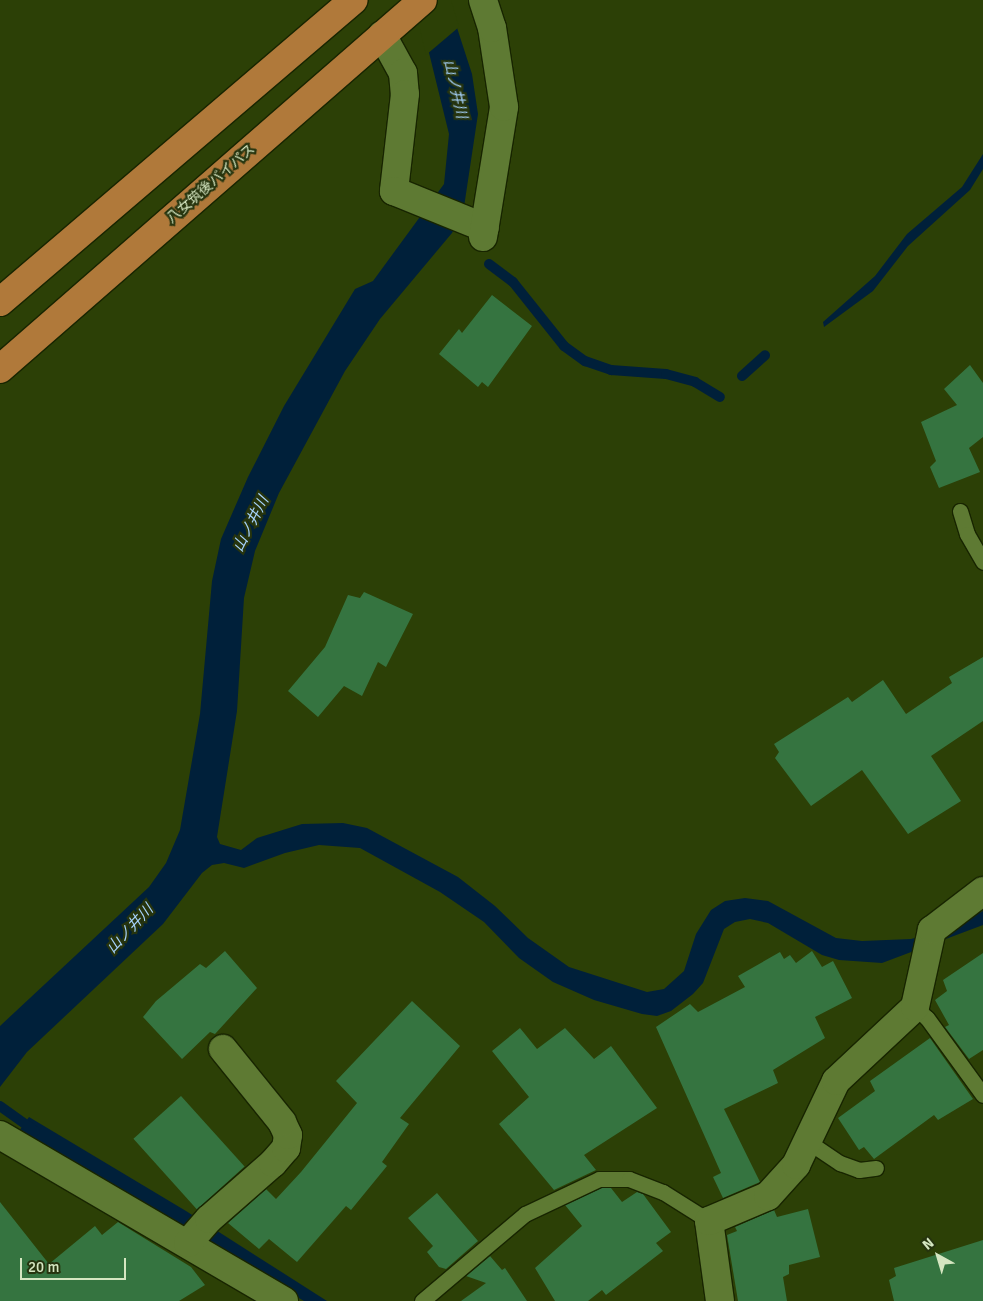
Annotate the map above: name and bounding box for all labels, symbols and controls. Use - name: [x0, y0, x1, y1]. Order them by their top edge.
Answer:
- water label: 山ノ井川: [439, 58, 471, 120]
- street label: 八女筑後バイパス: [163, 141, 259, 227]
- water label: 山ノ井川: [229, 493, 273, 555]
- water label: 山ノ井川: [103, 901, 157, 957]
- north arrow: [913, 1231, 963, 1281]
- text: N: [919, 1234, 937, 1254]
- scale bar: [22, 1248, 129, 1280]
- text: 20 m: [28, 1258, 59, 1276]

